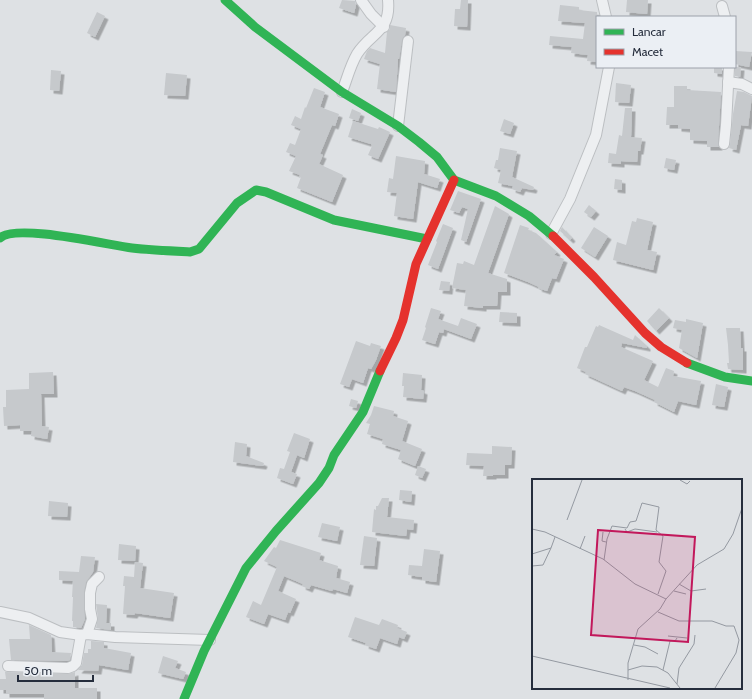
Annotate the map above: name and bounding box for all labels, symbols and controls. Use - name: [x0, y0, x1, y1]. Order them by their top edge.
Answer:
- legend: [596, 16, 736, 68]
- text: Lancar: [632, 24, 666, 39]
- text: Macet: [632, 44, 663, 59]
- inset map: [532, 479, 742, 689]
- scale bar: [18, 657, 93, 683]
- text: 50 m: [24, 663, 52, 678]

